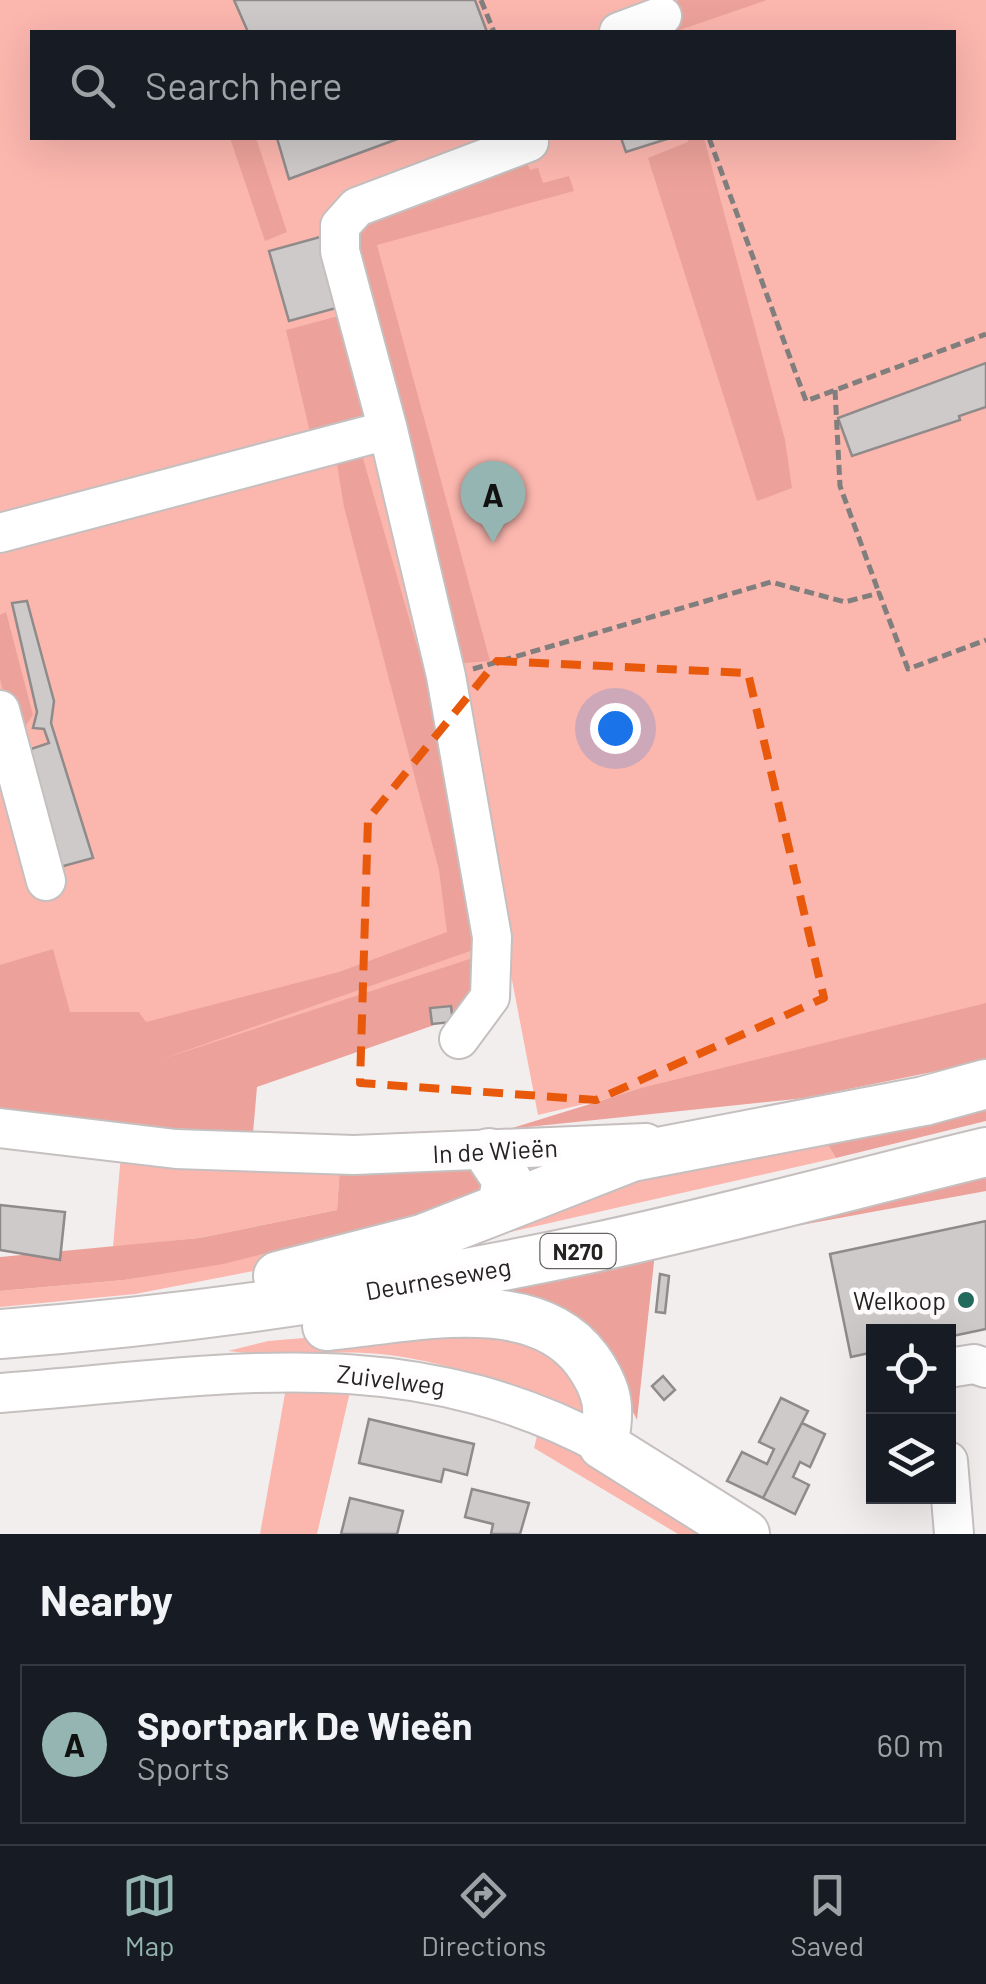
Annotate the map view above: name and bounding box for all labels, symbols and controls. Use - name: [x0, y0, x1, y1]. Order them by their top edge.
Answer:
- search box: [30, 30, 956, 140]
- icon: search: [65, 58, 120, 113]
- text: Search here: [145, 62, 343, 108]
- pin: A: [460, 460, 526, 543]
- your location: [590, 703, 641, 754]
- street label: In de Wieën: [432, 1132, 558, 1168]
- road number: N270: [540, 1234, 616, 1268]
- street label: Deurneseweg: [363, 1250, 513, 1306]
- place label: Welkoop: [853, 1285, 946, 1315]
- marker: Welkoop: [955, 1289, 977, 1311]
- map controls: [866, 1324, 956, 1504]
- button: locate: [866, 1324, 956, 1414]
- street label: Zuivelweg: [335, 1358, 447, 1400]
- button: layers: [866, 1414, 956, 1504]
- text: Nearby: [40, 1574, 173, 1624]
- text: Sportpark De Wieën: [137, 1702, 473, 1748]
- text: A: [64, 1725, 85, 1763]
- text: 60 m: [877, 1725, 944, 1763]
- text: Sports: [137, 1748, 230, 1786]
- tab: Map: [122, 1868, 177, 1962]
- tab: Directions: [421, 1868, 546, 1962]
- tab: Saved: [790, 1868, 864, 1962]

